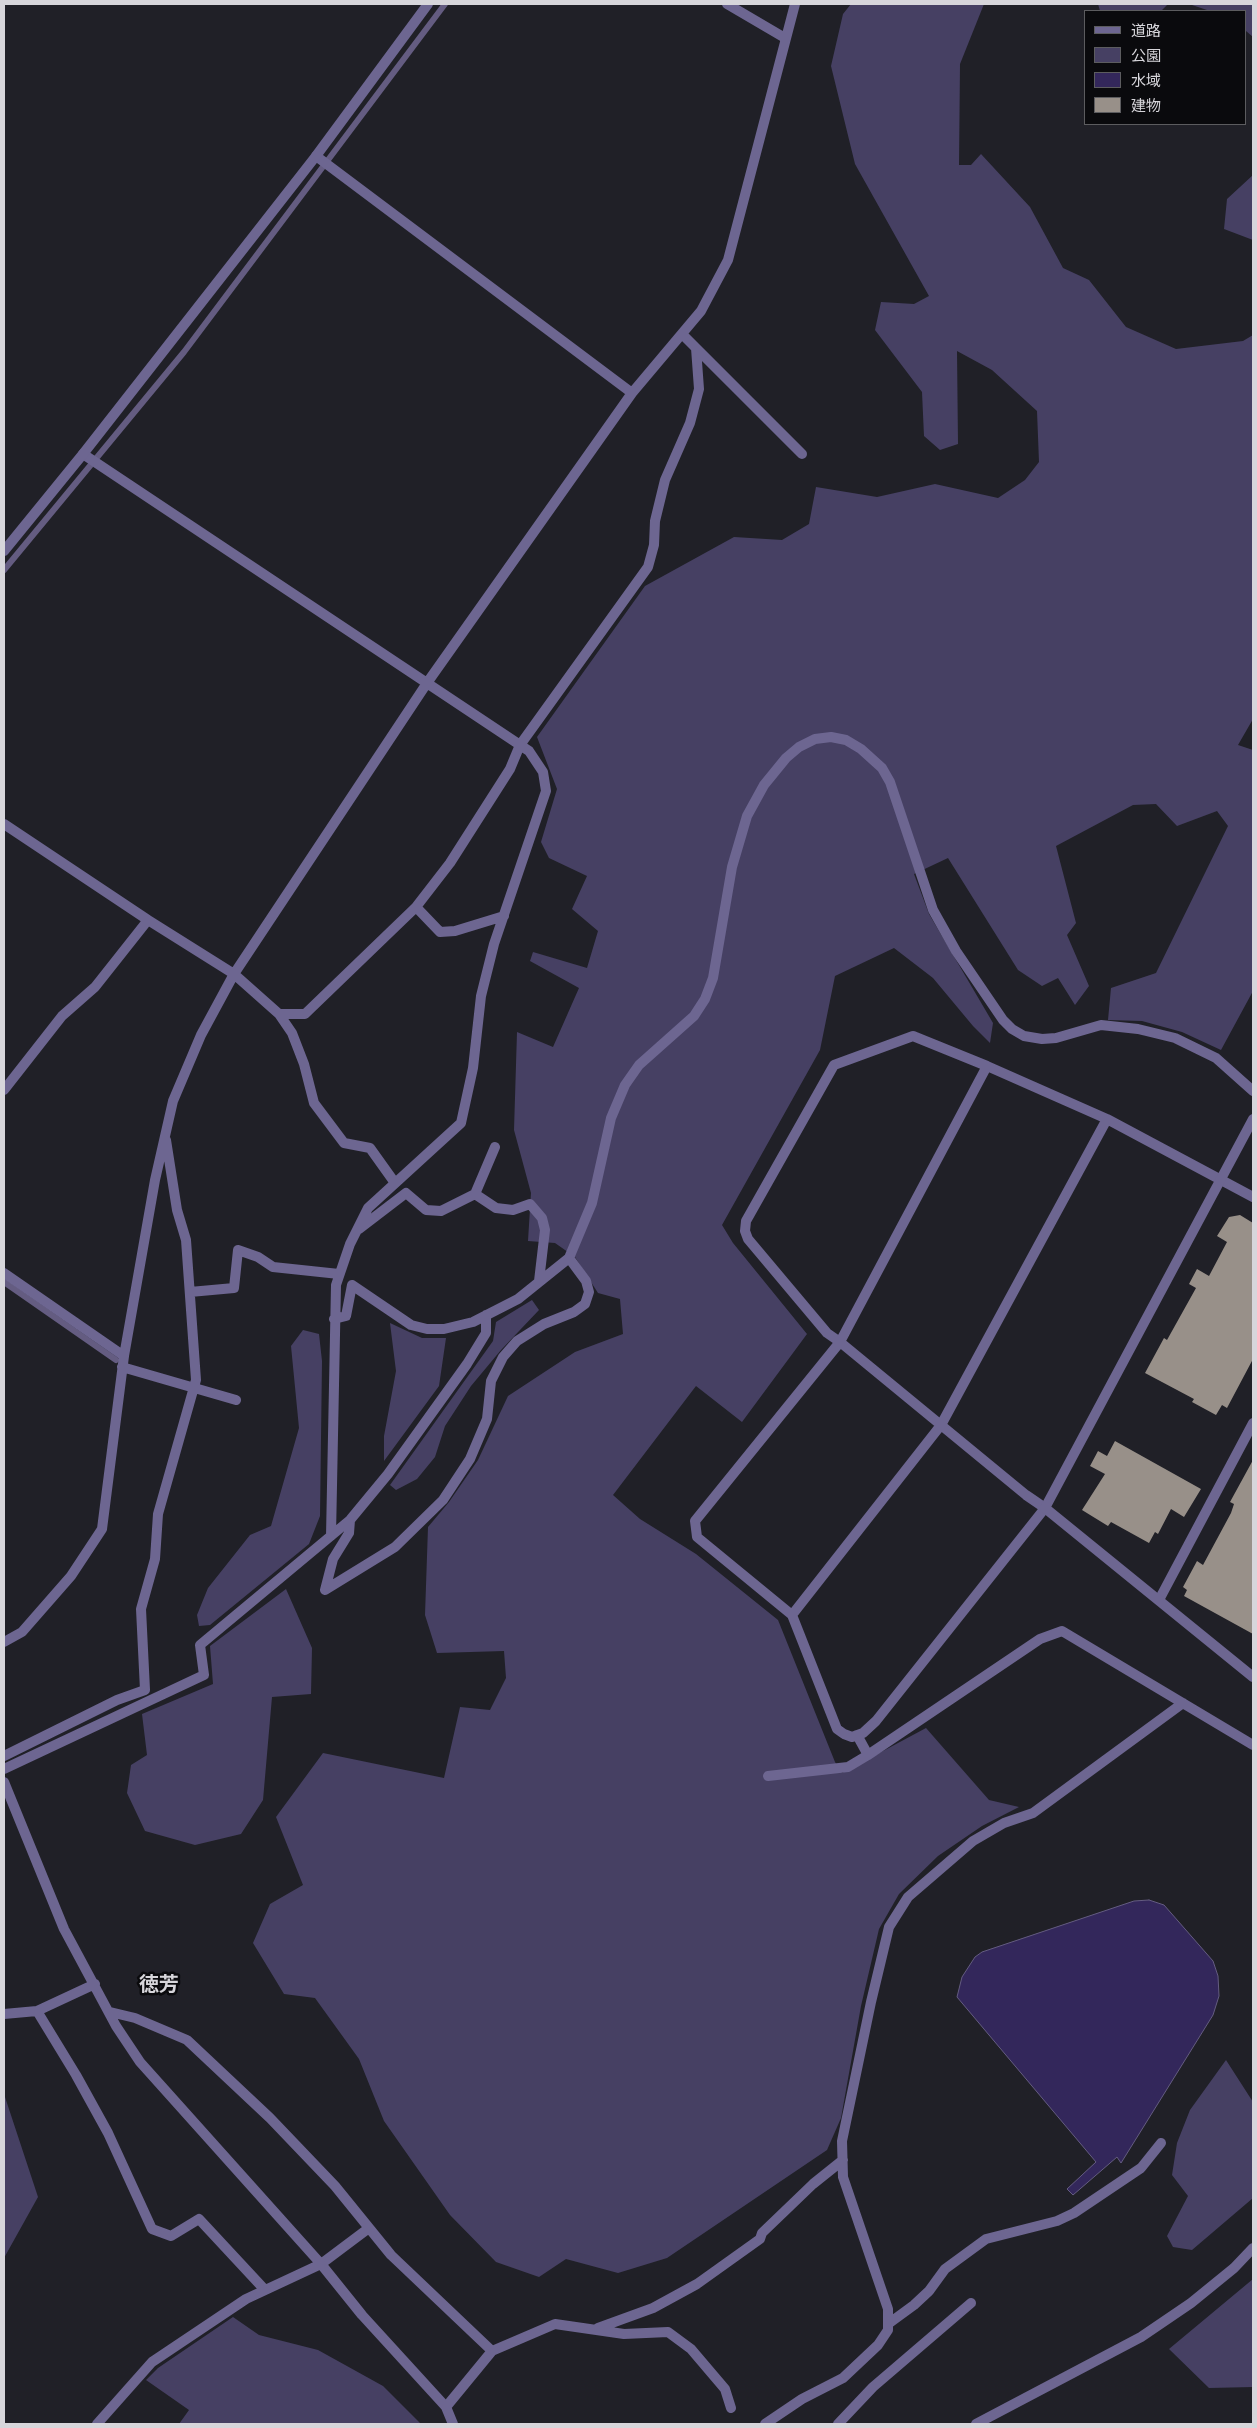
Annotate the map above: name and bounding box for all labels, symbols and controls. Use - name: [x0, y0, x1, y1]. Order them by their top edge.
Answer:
- legend: [1084, 10, 1247, 125]
- text: 道路: [1131, 21, 1161, 40]
- text: 公園: [1131, 46, 1161, 65]
- text: 水域: [1131, 71, 1161, 90]
- text: 建物: [1131, 96, 1161, 115]
- district label: 徳芳: [139, 1973, 179, 1997]

